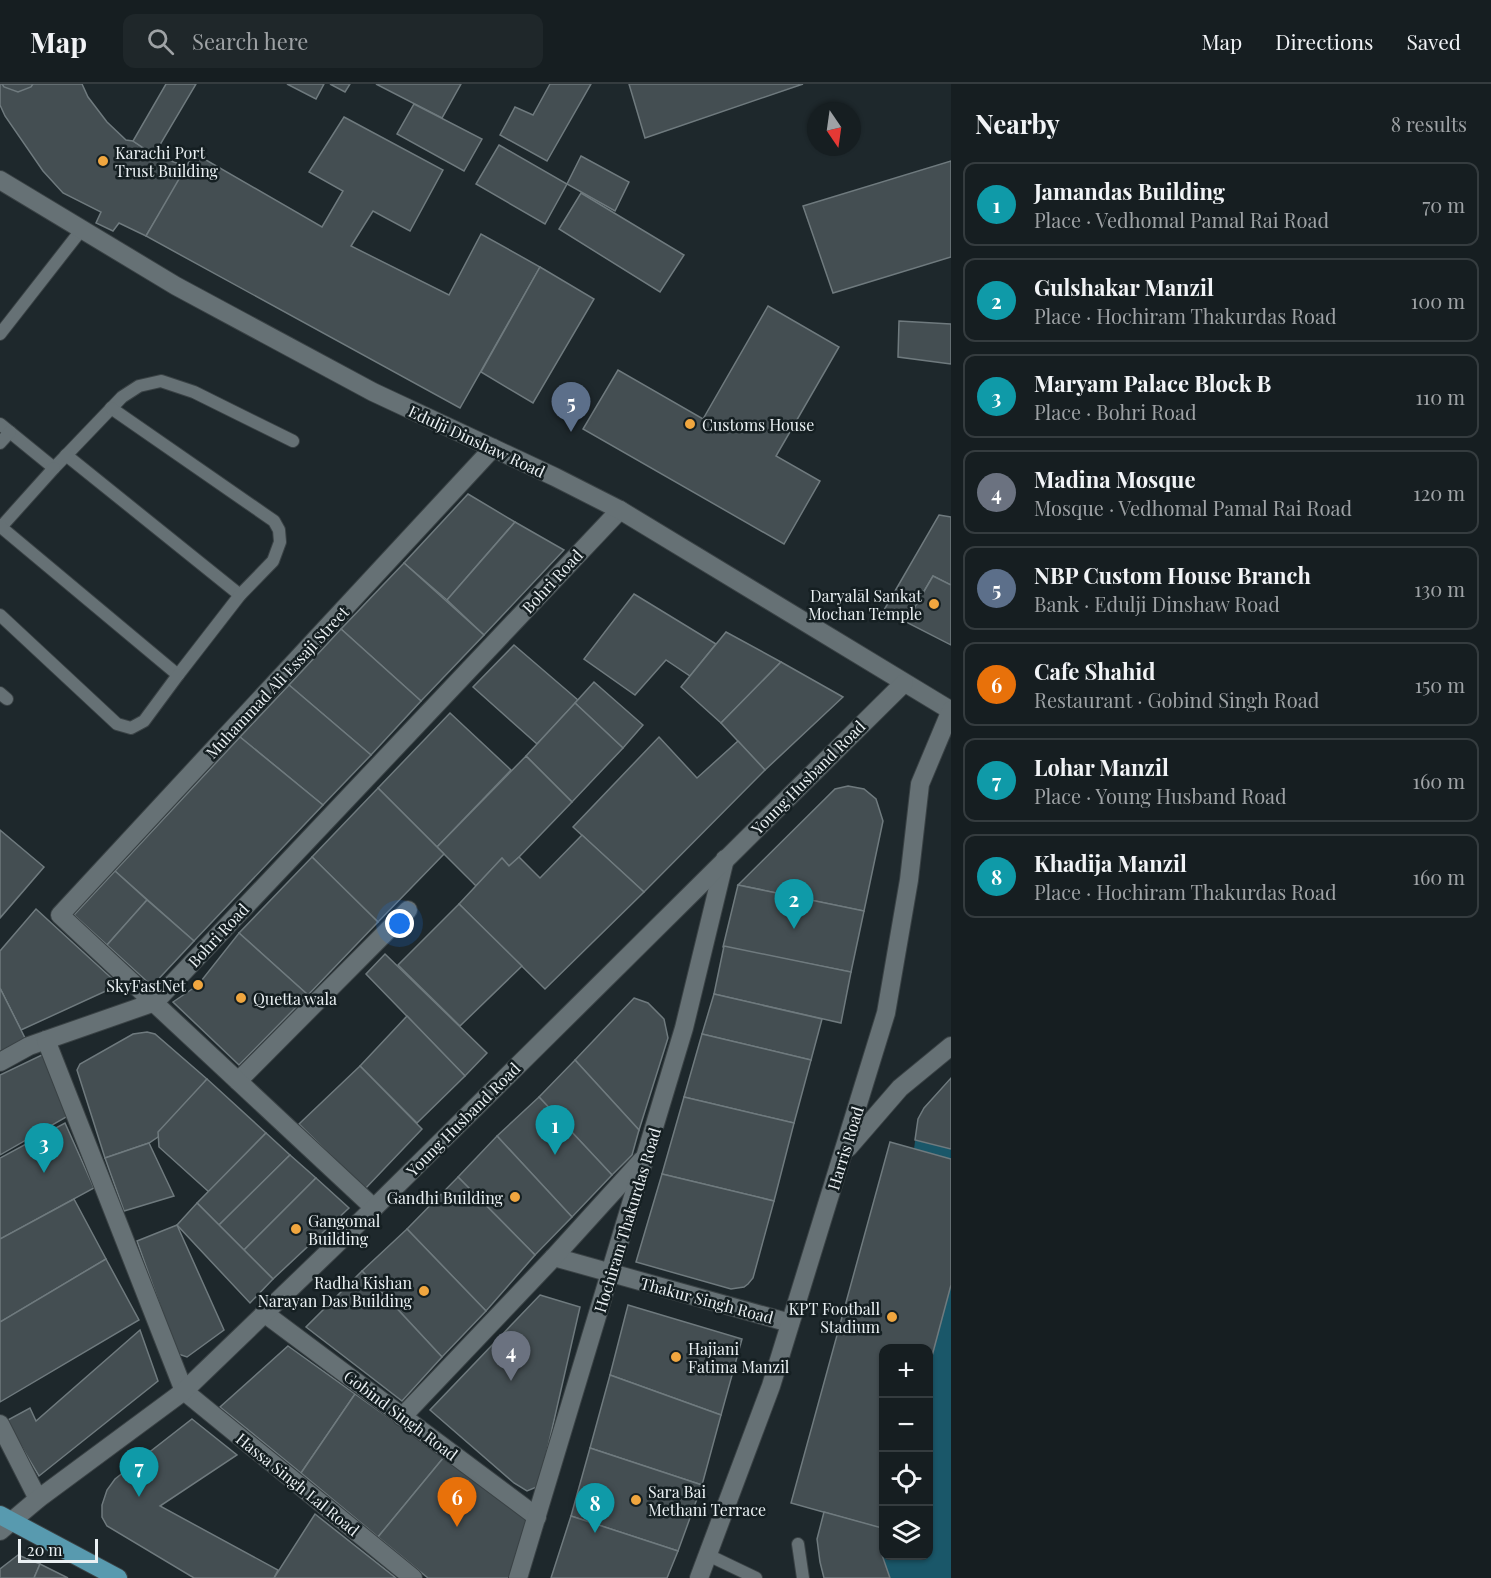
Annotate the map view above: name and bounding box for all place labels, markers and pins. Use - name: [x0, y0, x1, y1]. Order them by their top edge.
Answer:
- place label: Karachi Port Trust Building: [115, 142, 219, 181]
- marker: Karachi Port Trust Building: [96, 154, 110, 168]
- pin: 5: [552, 382, 590, 432]
- place label: Customs House: [702, 414, 814, 435]
- marker: Customs House: [683, 417, 697, 431]
- place label: Daryalāl Sankat Mochan Temple: [808, 585, 922, 624]
- marker: Daryalāl Sankat Mochan Temple: [927, 597, 941, 611]
- pin: 2: [774, 880, 814, 929]
- place label: SkyFastNet: [106, 975, 186, 996]
- marker: SkyFastNet: [191, 978, 205, 992]
- place label: Quetta wala: [253, 988, 337, 1009]
- marker: Quetta wala: [234, 991, 248, 1005]
- pin: 1: [536, 1106, 574, 1155]
- pin: 3: [24, 1124, 63, 1173]
- place label: Gandhi Building: [387, 1187, 504, 1208]
- marker: Gandhi Building: [508, 1190, 522, 1204]
- place label: Gangomal Building: [308, 1210, 381, 1249]
- marker: Gangomal Building: [289, 1222, 303, 1236]
- place label: Radha Kishan Narayan Das Building: [258, 1272, 413, 1311]
- marker: Radha Kishan Narayan Das Building: [417, 1284, 431, 1298]
- place label: KPT Football Stadium: [789, 1298, 880, 1337]
- marker: KPT Football Stadium: [885, 1310, 899, 1324]
- pin: 4: [492, 1332, 530, 1381]
- place label: Hajiani Fatima Manzil: [688, 1338, 790, 1377]
- marker: Hajiani Fatima Manzil: [669, 1350, 683, 1364]
- pin: 7: [120, 1448, 158, 1497]
- pin: 6: [438, 1478, 476, 1527]
- place label: Sara Bai Methani Terrace: [648, 1481, 766, 1520]
- pin: 8: [576, 1484, 614, 1533]
- marker: Sara Bai Methani Terrace: [629, 1493, 643, 1507]

